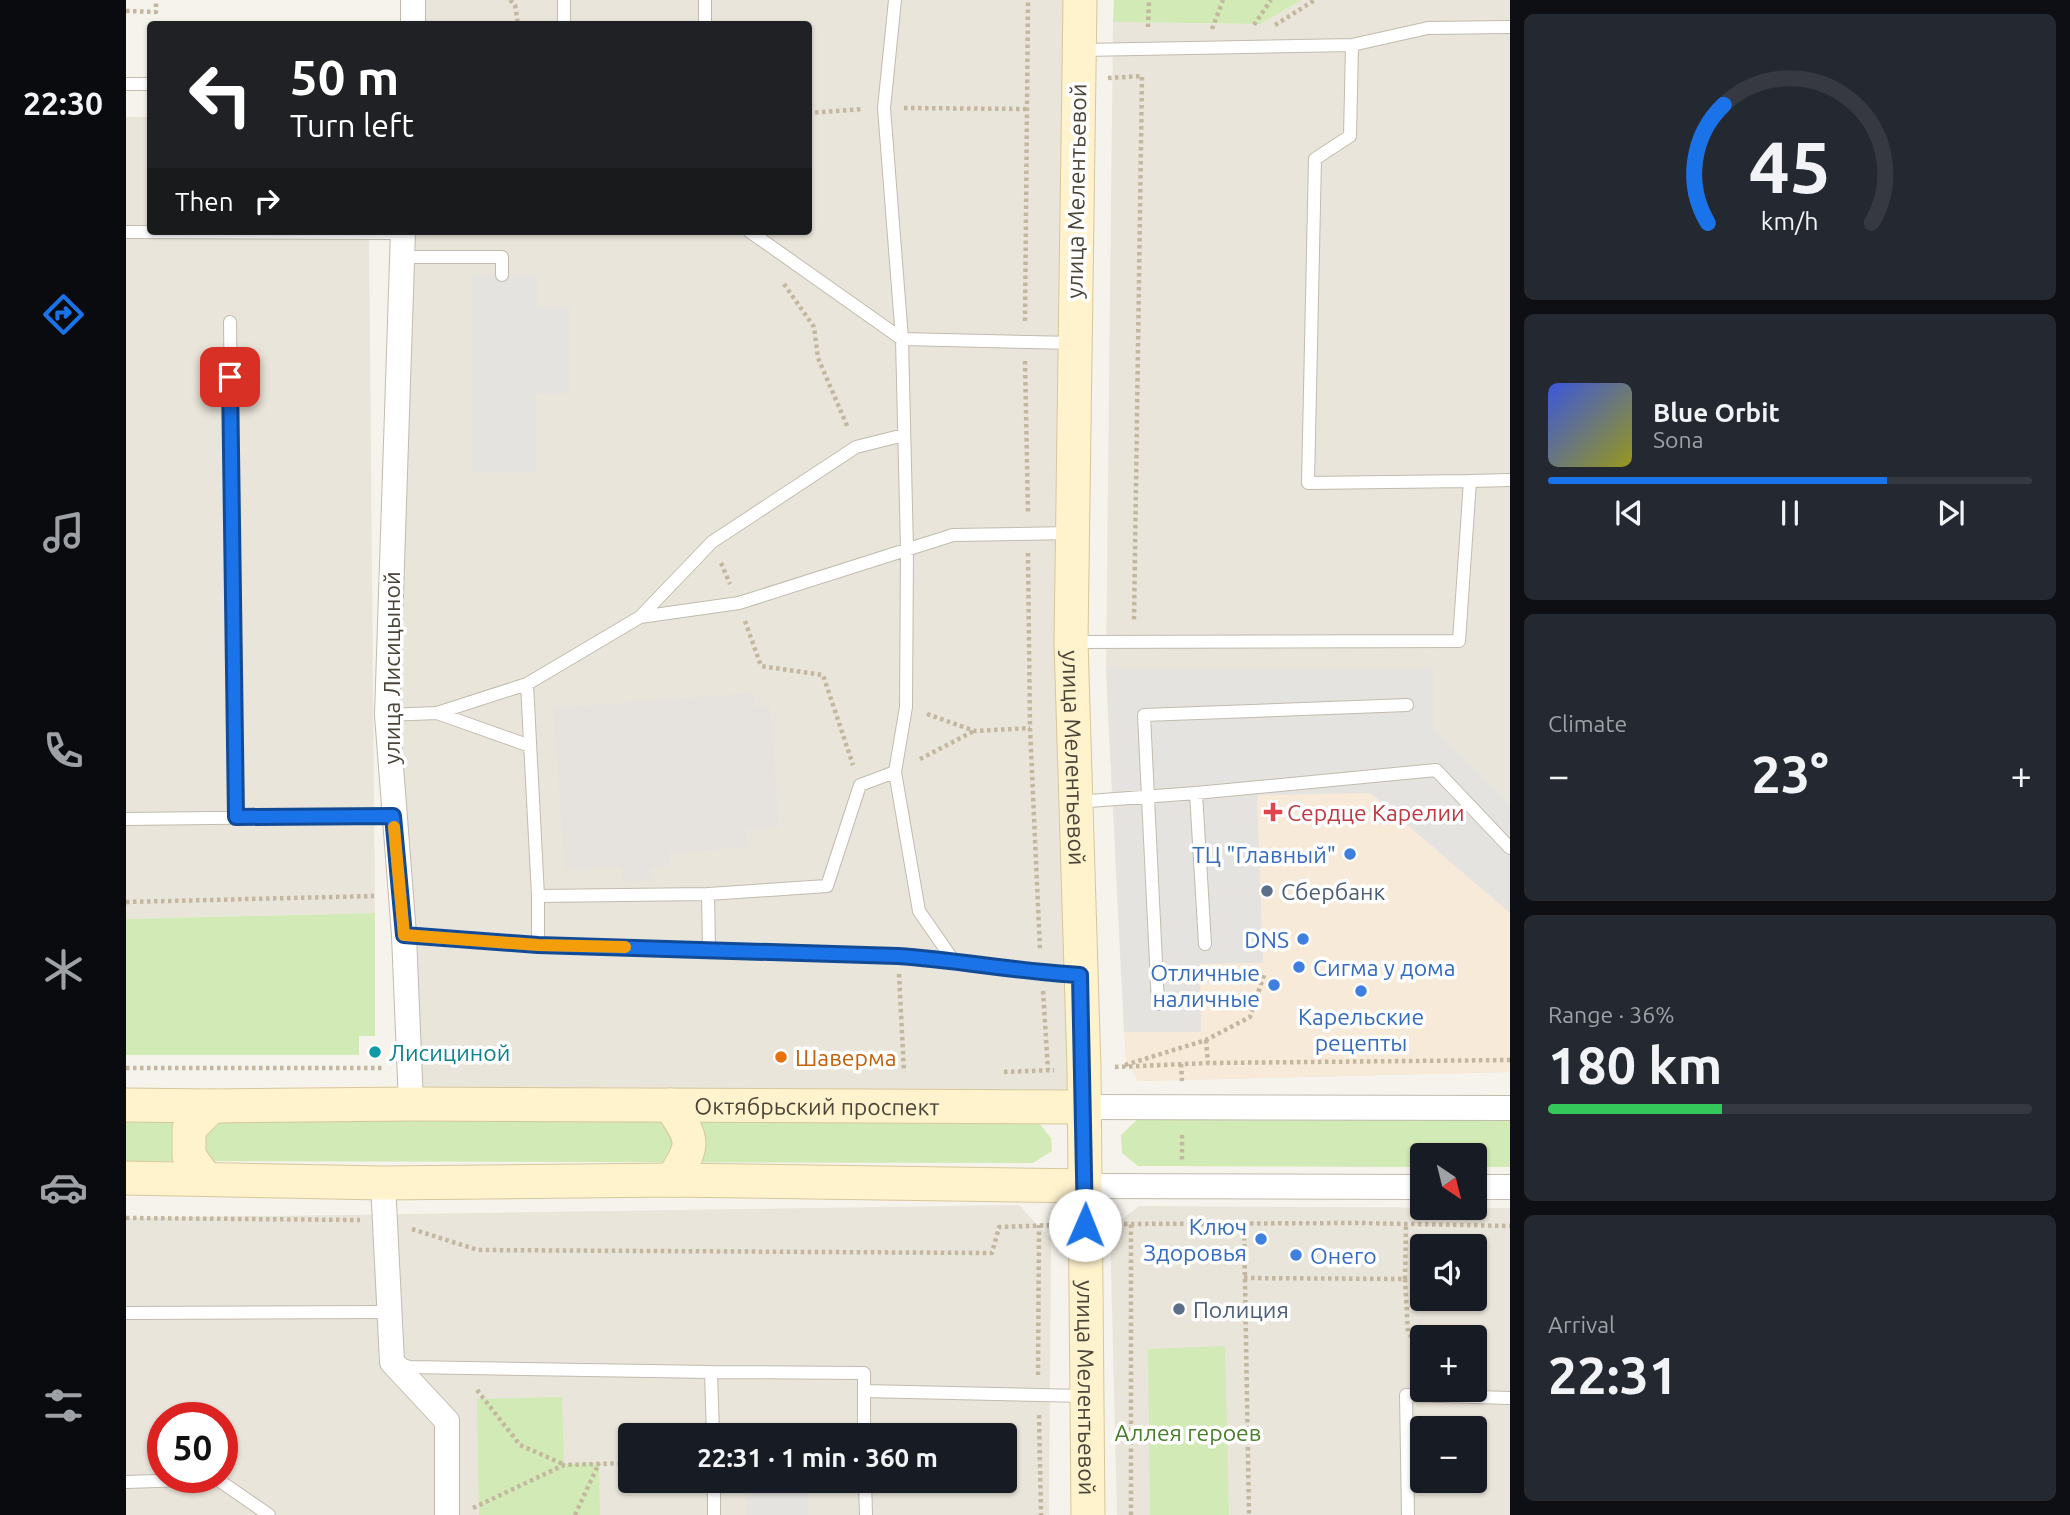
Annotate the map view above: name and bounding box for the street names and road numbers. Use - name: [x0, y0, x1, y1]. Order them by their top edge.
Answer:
- street label: улица Мелентьевой: [1062, 83, 1090, 299]
- street label: улица Лисицыной: [379, 571, 404, 765]
- street label: улица Мелентьевой: [1059, 650, 1090, 866]
- street label: Октябрьский проспект: [694, 1093, 940, 1119]
- street label: улица Мелентьевой: [1073, 1280, 1100, 1495]

